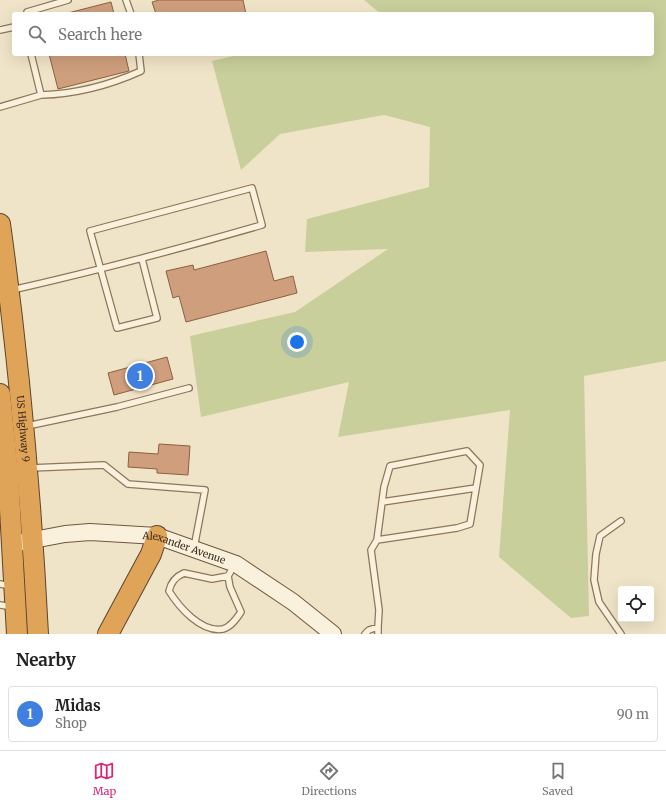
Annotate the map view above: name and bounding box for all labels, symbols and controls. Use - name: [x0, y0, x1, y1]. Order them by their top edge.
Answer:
- search box: [12, 12, 654, 56]
- icon: search: [26, 23, 48, 45]
- text: Search here: [58, 25, 142, 44]
- your location: [287, 332, 307, 352]
- pin: 1: [127, 361, 153, 391]
- street label: US Highway 9: [14, 395, 33, 463]
- street label: Alexander Avenue: [141, 529, 227, 566]
- map controls: [618, 586, 654, 622]
- button: locate: [618, 586, 654, 622]
- text: Nearby: [16, 649, 76, 671]
- text: Midas: [55, 696, 101, 715]
- text: 1: [27, 706, 33, 723]
- text: 90 m: [617, 706, 649, 723]
- text: Shop: [55, 715, 87, 732]
- tab: Map: [93, 760, 116, 798]
- tab: Directions: [302, 760, 357, 798]
- tab: Saved: [542, 760, 573, 798]

